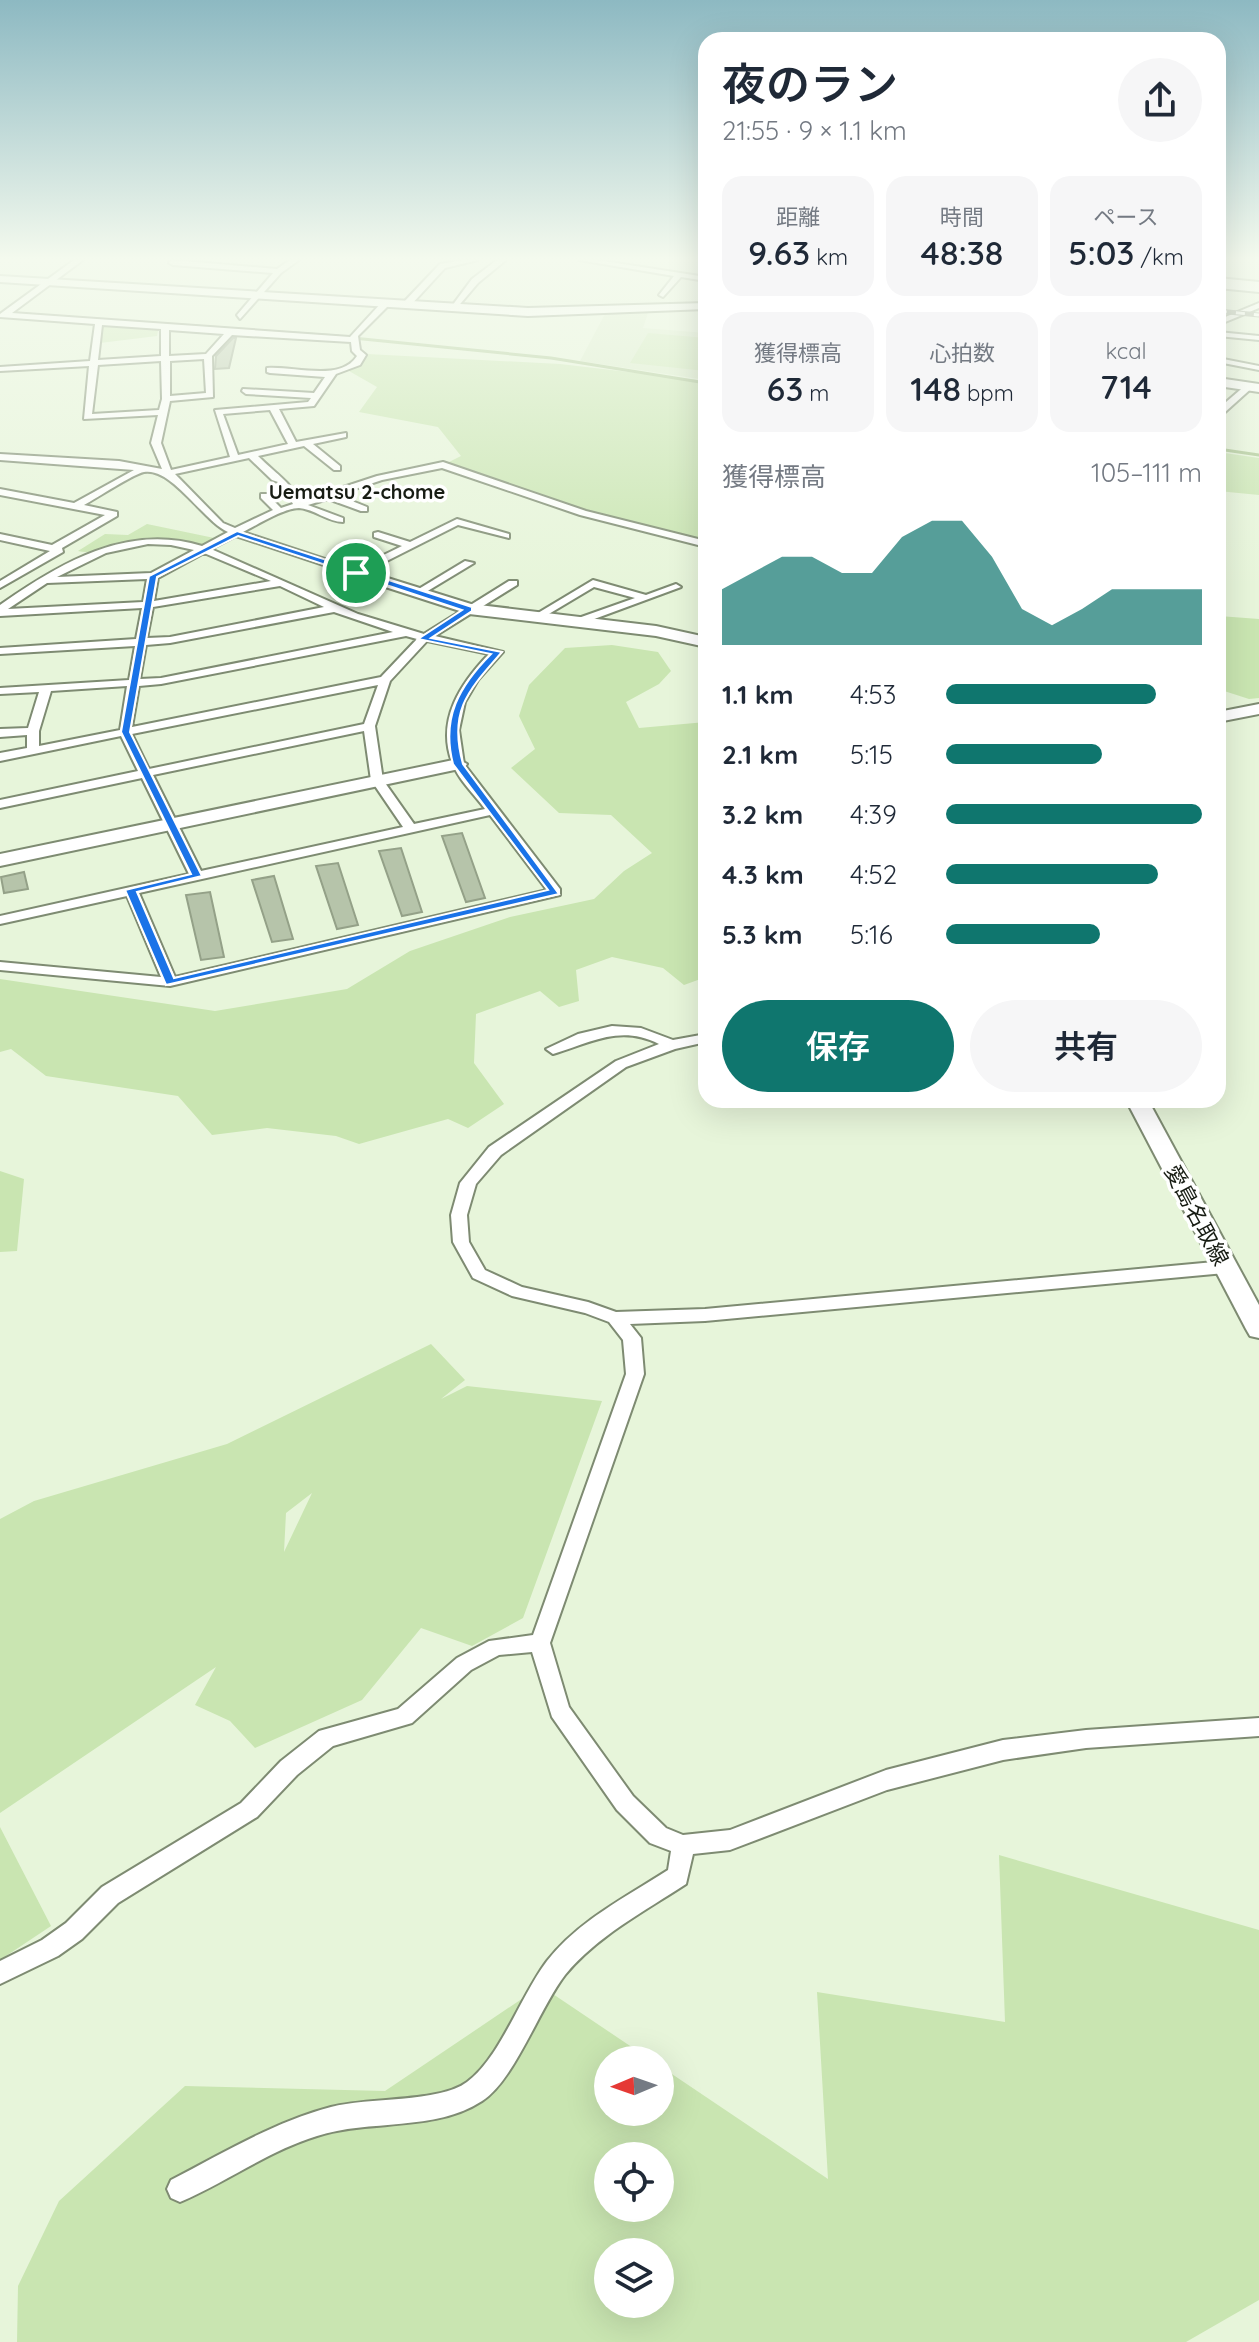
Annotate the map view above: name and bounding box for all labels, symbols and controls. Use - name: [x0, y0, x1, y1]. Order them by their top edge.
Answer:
- text: 夜のラン: [722, 56, 898, 111]
- button: share: [1118, 58, 1202, 142]
- text: 21:55 · 9 × 1.1 km: [722, 114, 907, 147]
- text: 距離: [776, 203, 820, 231]
- text: 時間: [940, 203, 984, 231]
- text: ペース: [1094, 203, 1158, 231]
- text: 9.63: [748, 231, 810, 274]
- text: 48:38: [921, 231, 1003, 274]
- text: 5:03: [1068, 231, 1135, 274]
- text: km: [810, 243, 848, 271]
- text: /km: [1135, 243, 1184, 271]
- text: kcal: [1105, 337, 1147, 365]
- text: 獲得標高: [754, 339, 842, 367]
- text: 心拍数: [929, 339, 995, 367]
- text: 714: [1100, 365, 1152, 408]
- text: 63: [767, 367, 803, 410]
- text: 148: [910, 367, 961, 410]
- text: m: [803, 379, 829, 407]
- text: bpm: [961, 379, 1014, 407]
- text: 105–111 m: [1091, 456, 1202, 489]
- text: 獲得標高: [722, 460, 826, 493]
- district label: Uematsu 2-chome: [269, 479, 445, 504]
- pin: [322, 539, 390, 607]
- icon: arrive: [334, 551, 378, 595]
- text: 1.1 km: [722, 678, 793, 711]
- text: 4:53: [850, 678, 896, 711]
- text: 2.1 km: [722, 738, 798, 771]
- text: 5:15: [850, 738, 893, 771]
- text: 3.2 km: [722, 798, 803, 831]
- text: 4:39: [850, 798, 897, 831]
- text: 4.3 km: [722, 858, 804, 891]
- text: 4:52: [850, 858, 897, 891]
- text: 5.3 km: [722, 918, 802, 951]
- text: 5:16: [850, 918, 893, 951]
- button: 保存: [722, 1000, 954, 1092]
- button: 共有: [970, 1000, 1202, 1092]
- street label: 愛島名取線: [1159, 1160, 1235, 1270]
- north arrow: [594, 2046, 674, 2126]
- map controls: [594, 2046, 674, 2318]
- button: locate: [594, 2142, 674, 2222]
- button: layers: [594, 2238, 674, 2318]

